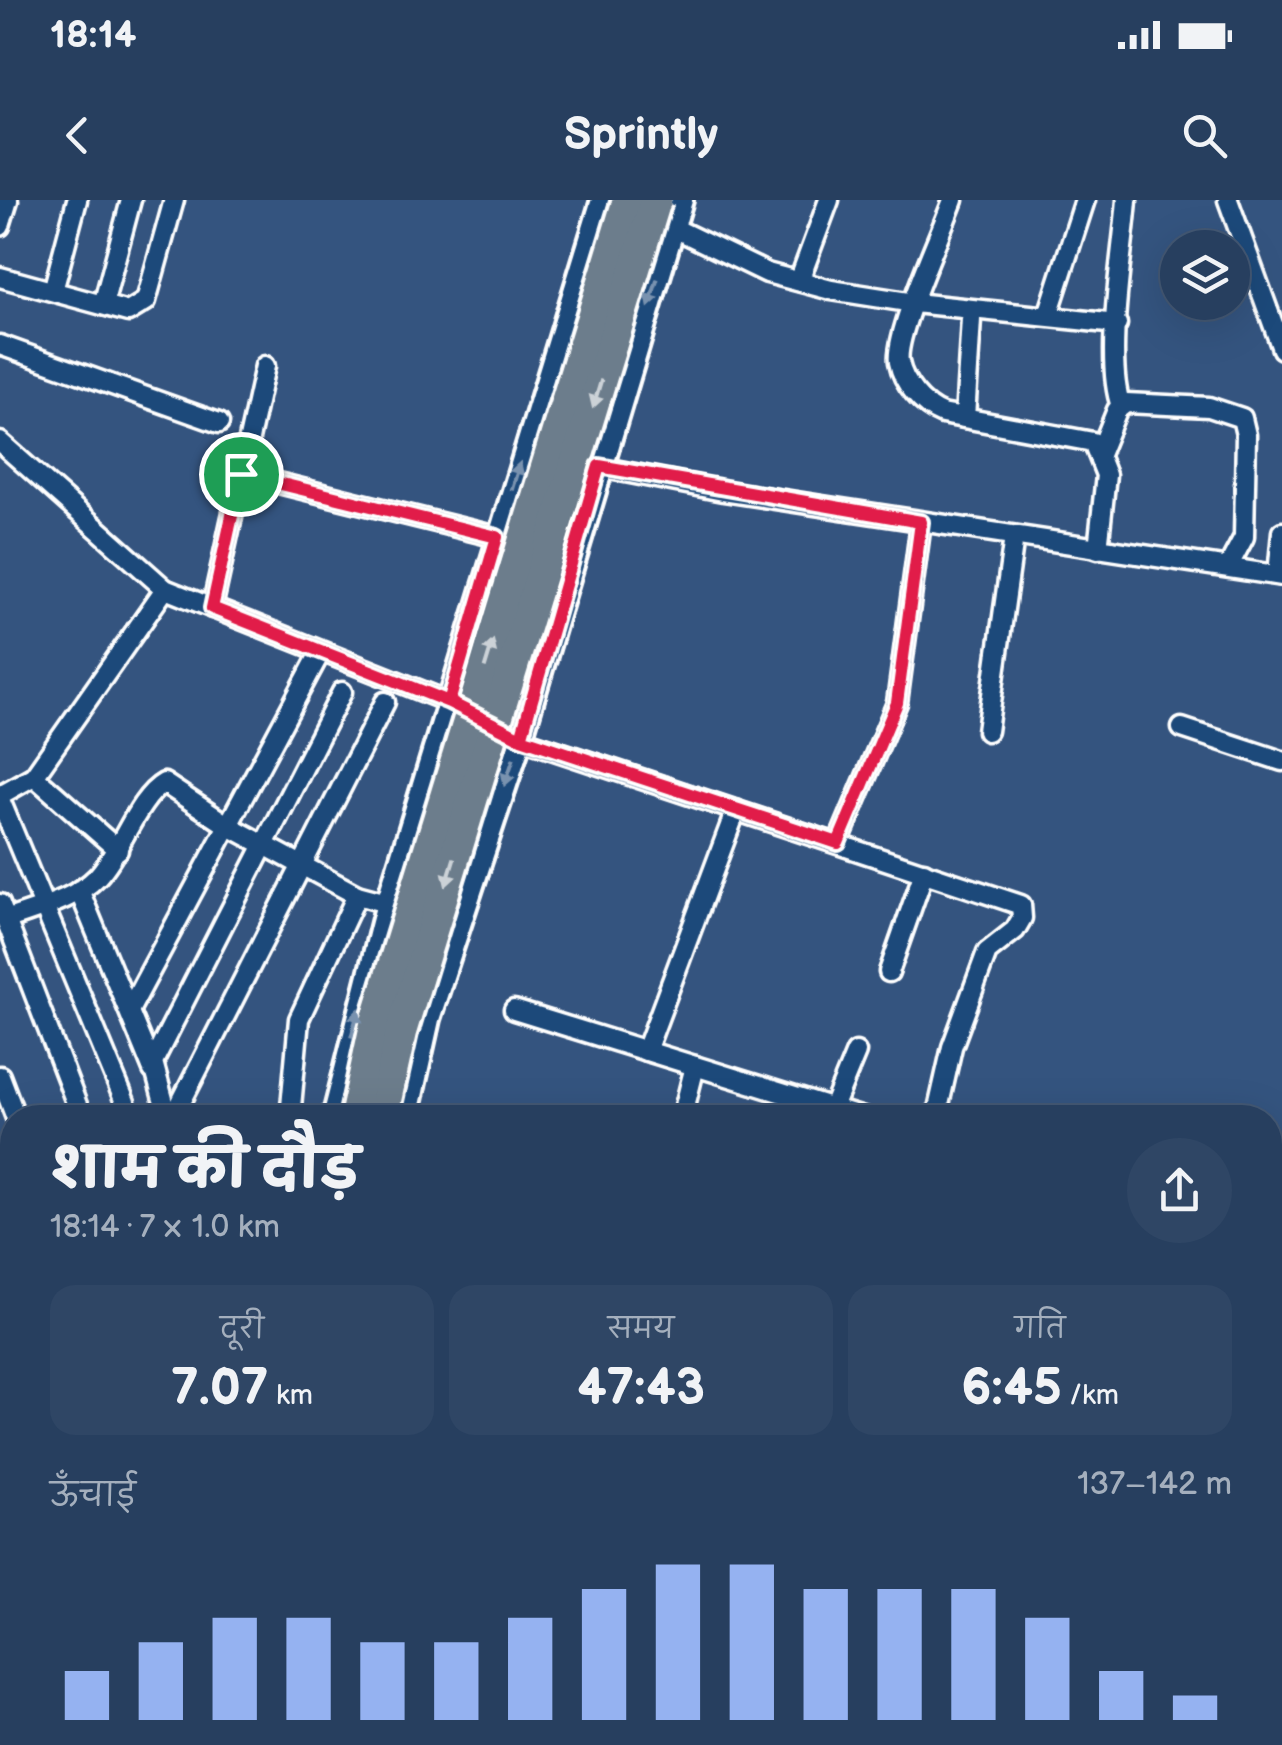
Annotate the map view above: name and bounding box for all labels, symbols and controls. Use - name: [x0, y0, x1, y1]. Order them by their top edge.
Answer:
- text: 18:14: [50, 13, 136, 58]
- icon: back: [50, 108, 105, 163]
- text: Sprintly: [564, 108, 718, 163]
- icon: search: [1177, 108, 1232, 163]
- map controls: [1160, 230, 1250, 320]
- button: layers: [1160, 230, 1250, 320]
- one-way arrow: [644, 278, 659, 308]
- one-way arrow: [589, 379, 604, 409]
- pin: [199, 432, 284, 517]
- icon: arrive: [214, 447, 269, 502]
- one-way arrow: [509, 460, 524, 491]
- one-way arrow: [482, 638, 497, 669]
- one-way arrow: [501, 757, 516, 787]
- one-way arrow: [442, 857, 457, 887]
- one-way arrow: [347, 1007, 363, 1038]
- text: शाम की दौड़: [50, 1137, 359, 1204]
- button: share: [1127, 1138, 1232, 1243]
- text: 18:14 · 7 × 1.0 km: [50, 1208, 280, 1247]
- text: दूरी: [220, 1313, 264, 1346]
- text: समय: [608, 1313, 674, 1346]
- text: गति: [1015, 1313, 1065, 1346]
- text: 7.07: [171, 1359, 268, 1419]
- text: 47:43: [577, 1359, 705, 1419]
- text: 6:45: [961, 1359, 1062, 1419]
- text: km: [268, 1379, 313, 1412]
- text: /km: [1062, 1379, 1119, 1412]
- text: 137–142 m: [1077, 1465, 1232, 1504]
- text: ऊँचाई: [50, 1477, 136, 1516]

